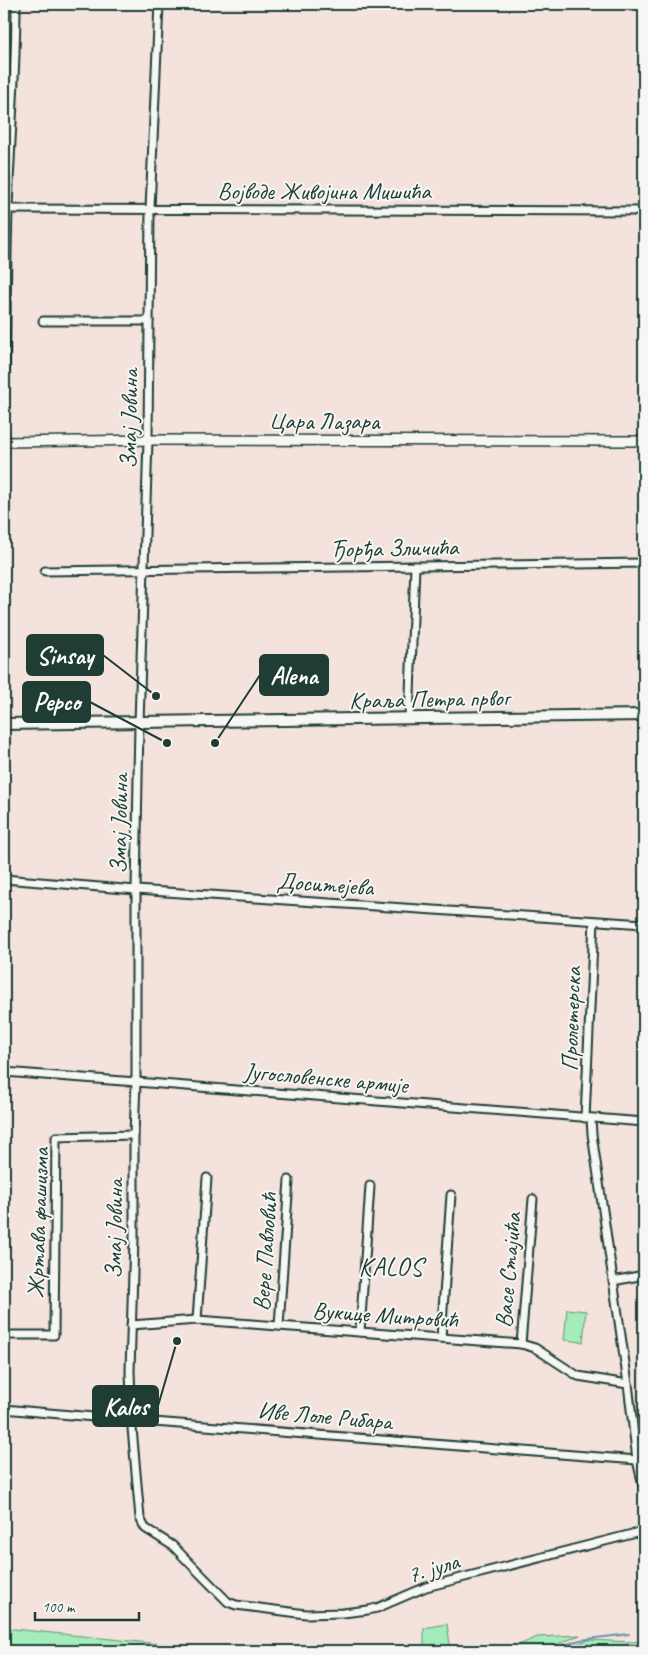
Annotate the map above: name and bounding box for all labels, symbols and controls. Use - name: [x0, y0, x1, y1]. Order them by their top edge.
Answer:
- street label: Војводе Живојина Мишића: [217, 176, 432, 206]
- street label: Змај Јовина: [113, 367, 145, 469]
- street label: Цара Лазара: [269, 406, 381, 436]
- street label: Ђорђа Зличића: [329, 532, 460, 564]
- callout: Sinsay: [27, 635, 103, 675]
- text: Sinsay: [37, 640, 96, 672]
- callout: Alena: [260, 655, 328, 695]
- text: Alena: [270, 660, 319, 692]
- callout: Pepco: [23, 682, 90, 722]
- street label: Краља Петра првог: [349, 683, 513, 715]
- text: Pepco: [33, 686, 83, 718]
- street label: Змај Јовина: [103, 772, 135, 874]
- street label: Доситејева: [276, 866, 376, 902]
- street label: Пролетерска: [554, 965, 588, 1072]
- street label: Југословенске армије: [242, 1056, 411, 1100]
- street label: Жртава фашизма: [20, 1146, 56, 1299]
- street label: Змај Јовина: [98, 1177, 130, 1279]
- street label: Вере Павловић: [246, 1190, 284, 1312]
- street label: Васе Стајића: [488, 1210, 528, 1329]
- district label: KALOS: [359, 1251, 427, 1283]
- street label: Вукице Митровић: [311, 1295, 460, 1335]
- callout: Kalos: [93, 1386, 158, 1426]
- text: Kalos: [103, 1391, 151, 1423]
- street label: Иве Лоле Рибара: [257, 1395, 396, 1437]
- street label: 7. јула: [403, 1546, 464, 1590]
- scale bar: [35, 1590, 139, 1622]
- text: 100 m: [42, 1598, 76, 1617]

